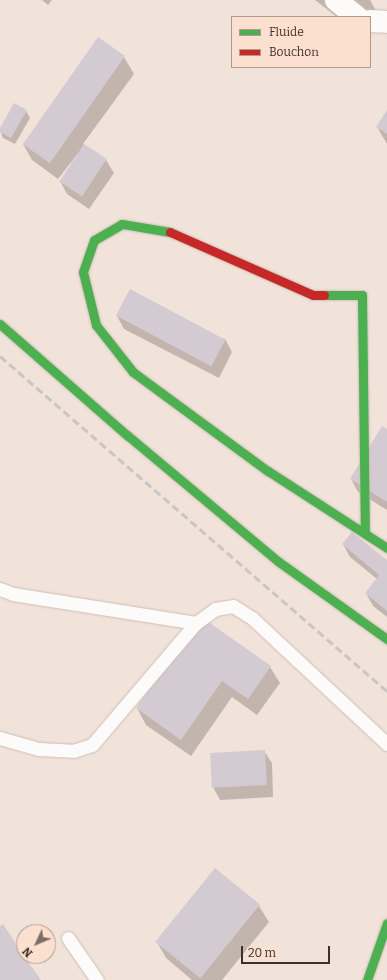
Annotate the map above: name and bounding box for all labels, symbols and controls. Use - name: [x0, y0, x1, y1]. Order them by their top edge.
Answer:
- legend: [231, 16, 371, 68]
- text: Fluide: [269, 25, 304, 39]
- text: Bouchon: [269, 45, 319, 59]
- north arrow: [16, 924, 56, 964]
- scale bar: [243, 938, 332, 964]
- text: N: [20, 944, 35, 960]
- text: 20 m: [248, 946, 276, 960]

